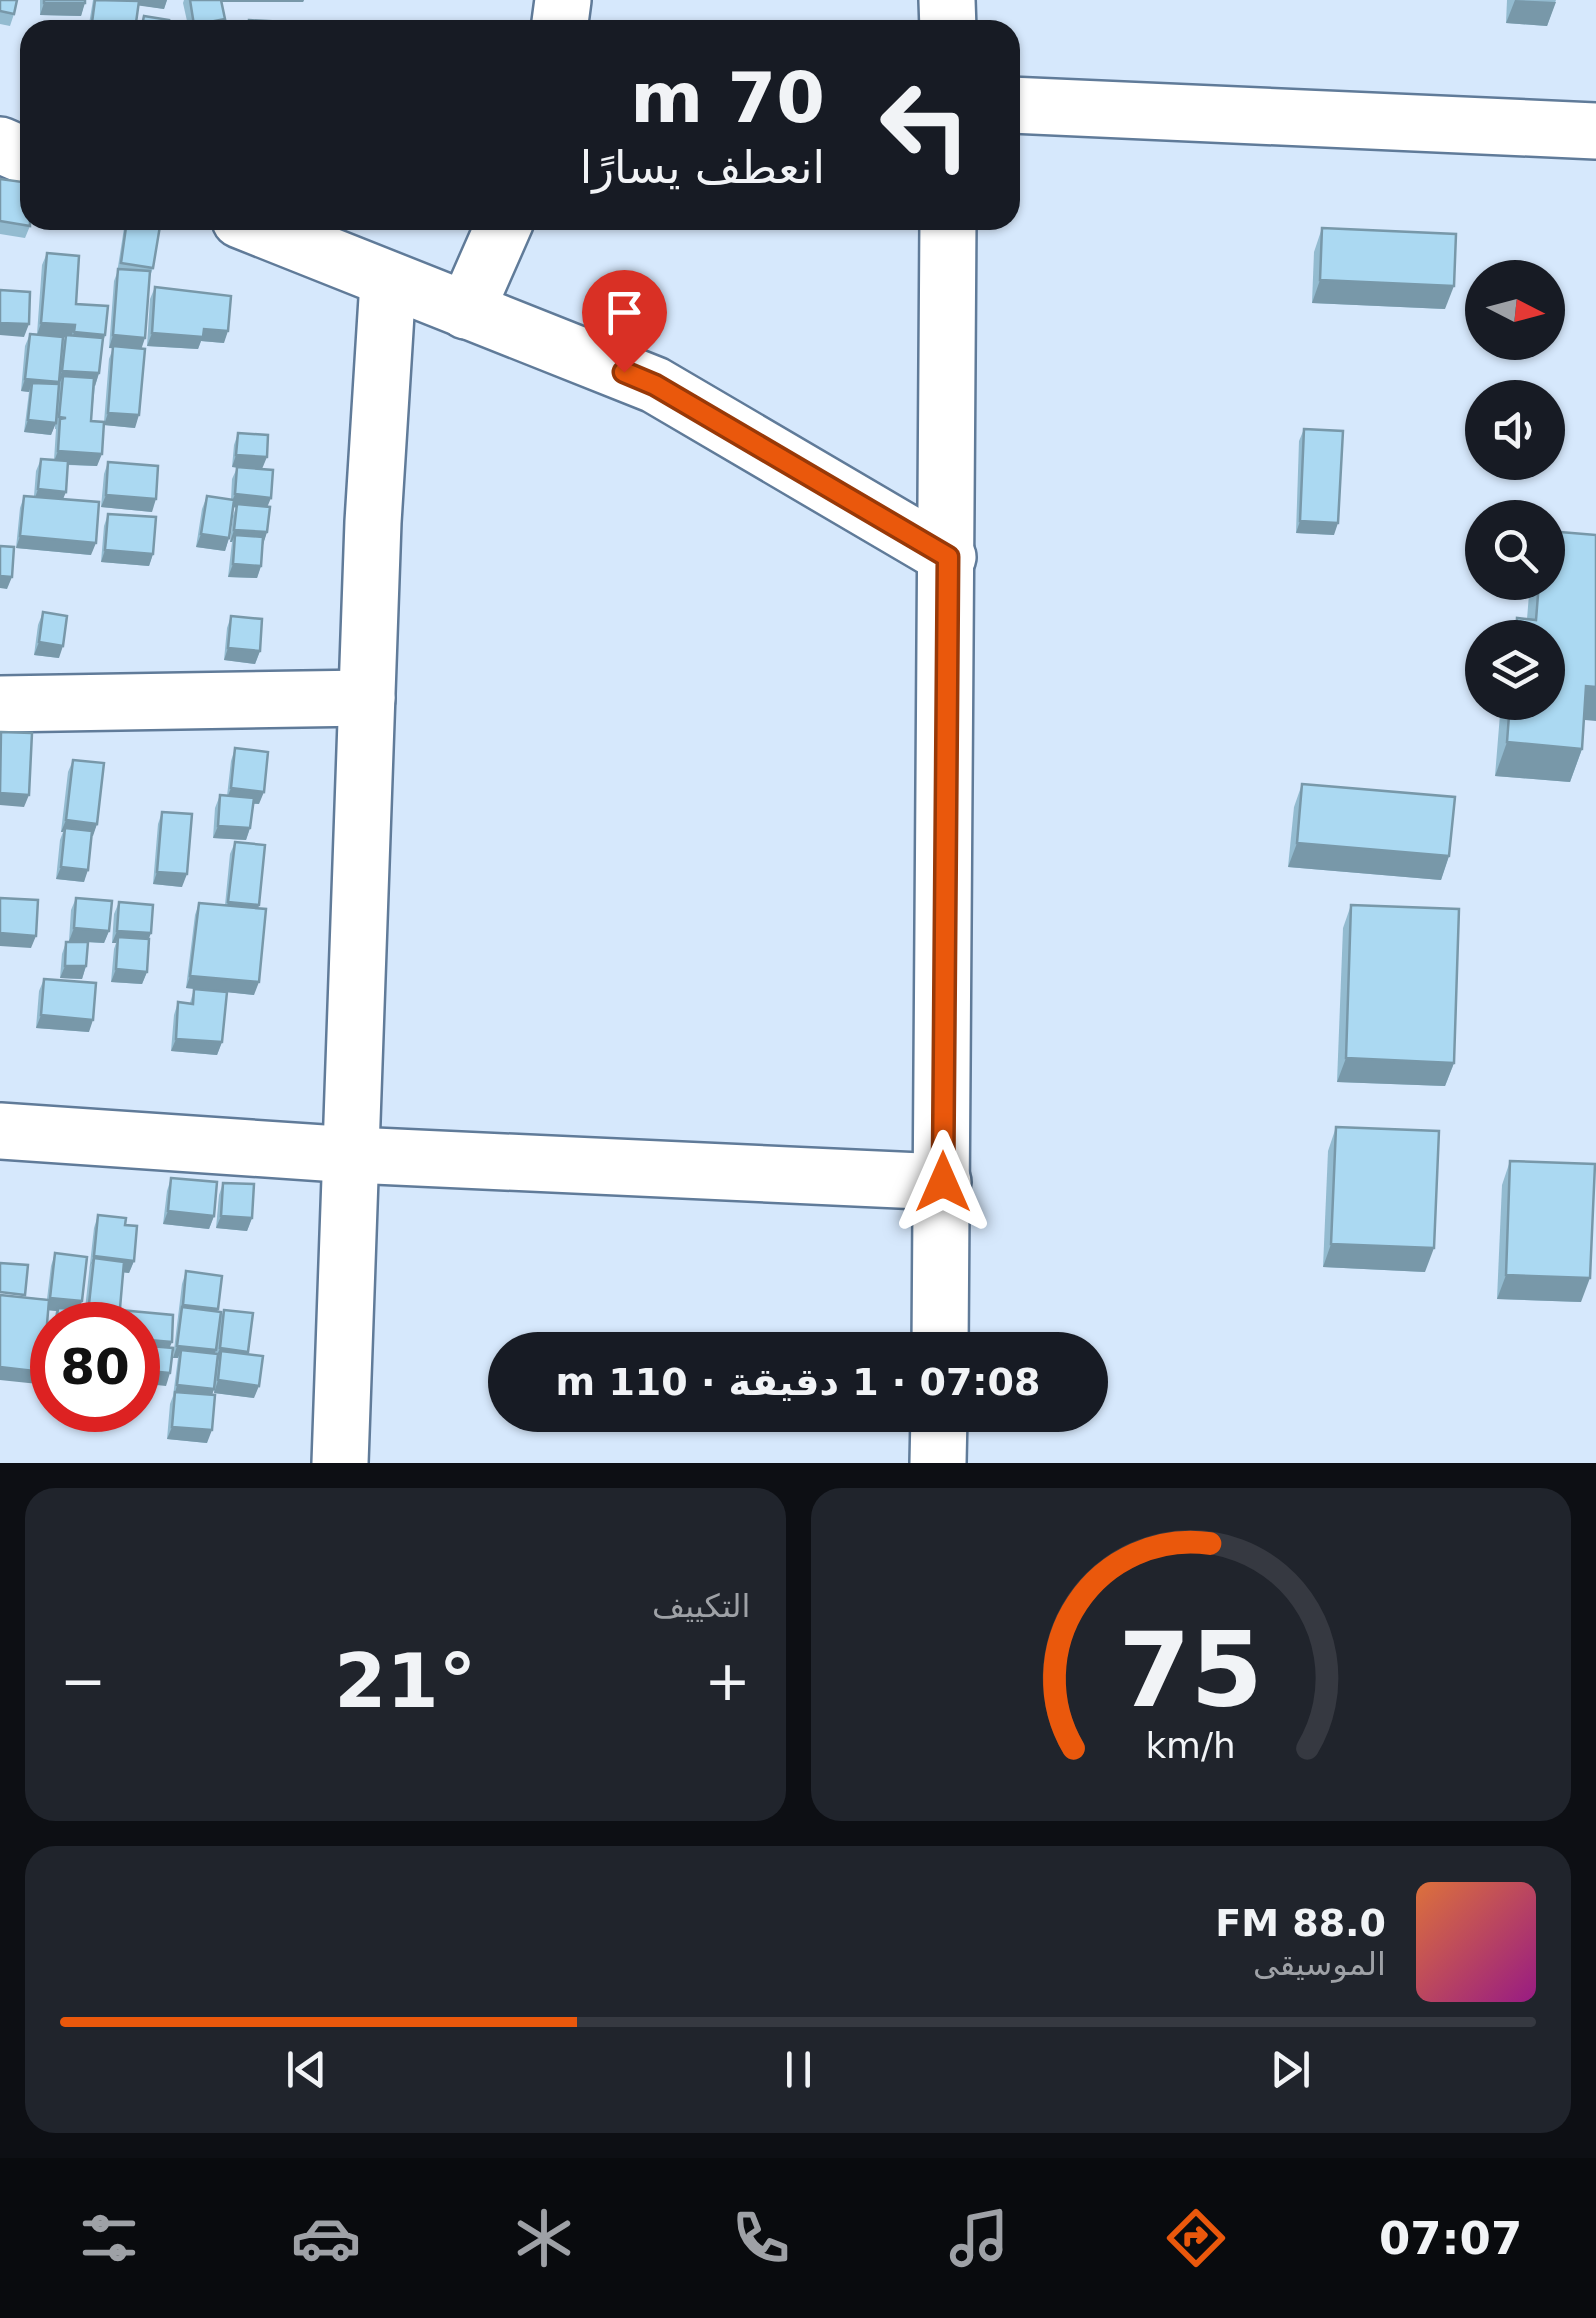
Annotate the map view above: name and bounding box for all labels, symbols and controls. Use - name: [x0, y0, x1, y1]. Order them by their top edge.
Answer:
- text: 70 m: [630, 57, 825, 139]
- icon: left: [860, 60, 990, 190]
- text: انعطف يسارًا: [580, 141, 825, 194]
- north arrow: [1465, 260, 1565, 360]
- map controls: [1465, 260, 1565, 720]
- pin: [582, 270, 667, 373]
- icon: arrive: [597, 285, 652, 340]
- button: sound: [1465, 380, 1565, 480]
- button: search: [1465, 500, 1565, 600]
- button: layers: [1465, 620, 1565, 720]
- position arrow: [891, 1130, 995, 1234]
- speed limit sign: 80: [30, 1302, 160, 1432]
- text: 07:08 · 1 دقيقة · 110 m: [556, 1360, 1040, 1404]
- text: التكييف: [652, 1587, 751, 1625]
- text: 75: [1118, 1609, 1263, 1731]
- text: 21°: [334, 1637, 476, 1725]
- text: −: [60, 1649, 106, 1713]
- text: +: [704, 1649, 751, 1713]
- text: km/h: [1146, 1725, 1236, 1766]
- text: 88.0 FM: [1215, 1901, 1386, 1945]
- text: الموسيقى: [1253, 1945, 1386, 1983]
- icon: previous: [279, 2042, 334, 2097]
- icon: pause: [771, 2042, 826, 2097]
- icon: next: [1263, 2042, 1318, 2097]
- icon: filters: [74, 2203, 144, 2273]
- icon: car: [291, 2203, 361, 2273]
- icon: climate: [509, 2203, 579, 2273]
- icon: phone: [726, 2203, 796, 2273]
- icon: music: [944, 2203, 1014, 2273]
- icon: directions: [1161, 2203, 1231, 2273]
- text: 07:07: [1379, 2212, 1522, 2265]

